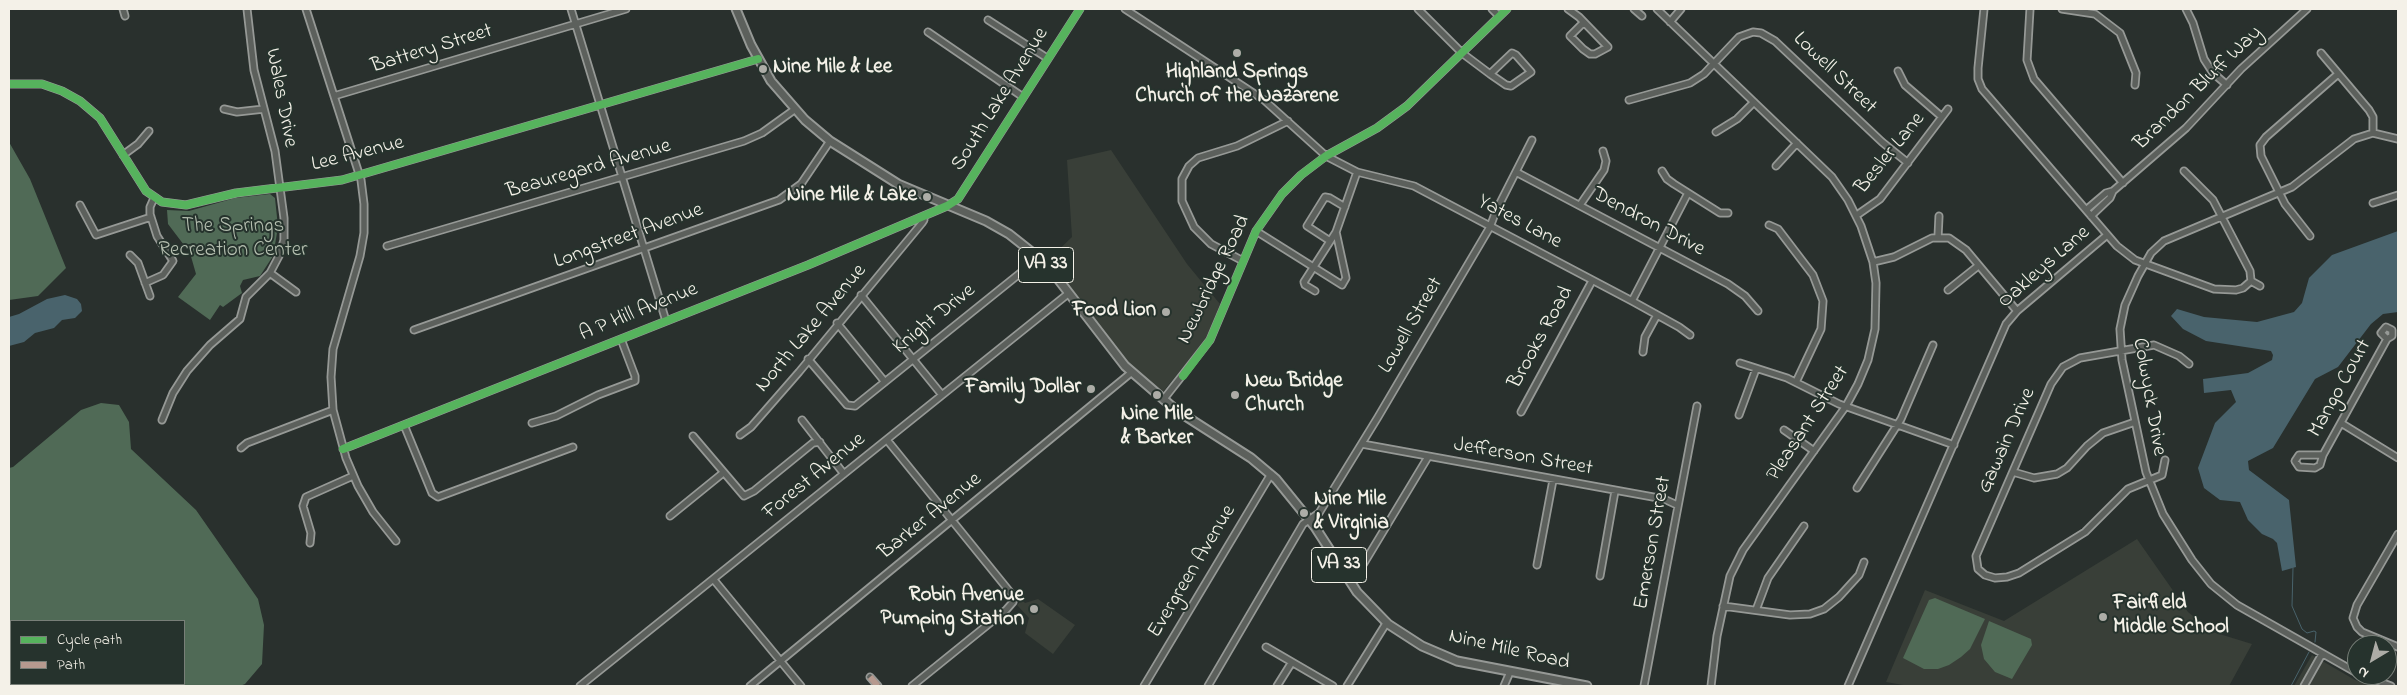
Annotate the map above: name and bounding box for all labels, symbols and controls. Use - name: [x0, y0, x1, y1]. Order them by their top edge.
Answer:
- street label: Battery Street: [368, 20, 496, 80]
- street label: Brandon Bluff Way: [2130, 21, 2268, 157]
- street label: South Lake Avenue: [947, 24, 1055, 176]
- street label: Lowell Street: [1787, 28, 1881, 120]
- street label: Wales Drive: [258, 46, 302, 150]
- marker: Highland Springs Church of the Nazarene: [1231, 47, 1243, 59]
- place label: Nine Mile & Lee: [773, 56, 892, 82]
- place label: Highland Springs Church of the Nazarene: [1135, 61, 1339, 111]
- marker: Nine Mile & Lee: [757, 63, 769, 75]
- street label: Besler Lane: [1850, 108, 1932, 200]
- street label: Lee Avenue: [309, 131, 407, 179]
- street label: Beauregard Avenue: [504, 134, 674, 206]
- street label: Dendron Drive: [1587, 183, 1709, 263]
- place label: Nine Mile & Lake: [787, 184, 917, 210]
- street label: Yates Lane: [1472, 190, 1566, 256]
- marker: Nine Mile & Lake: [921, 191, 933, 203]
- street label: Longstreet Avenue: [551, 198, 707, 276]
- street label: Newbridge Road: [1173, 212, 1257, 348]
- park label: The Springs Recreation Center: [158, 215, 308, 265]
- street label: Oakleys Lane: [1994, 221, 2096, 315]
- road number: VA 33: [1018, 248, 1074, 282]
- street label: North Lake Avenue: [751, 260, 873, 398]
- street label: Lowell Street: [1374, 273, 1450, 379]
- street label: A P Hill Avenue: [576, 278, 702, 348]
- street label: Knight Drive: [889, 279, 981, 361]
- street label: Brooks Road: [1504, 283, 1580, 393]
- place label: Food Lion: [1073, 299, 1156, 325]
- marker: Food Lion: [1160, 306, 1172, 318]
- street label: Colwyck Drive: [2125, 336, 2171, 458]
- street label: Mango Court: [2304, 336, 2378, 442]
- street label: Pleasant Street: [1762, 361, 1856, 487]
- place label: New Bridge Church: [1245, 370, 1343, 420]
- place label: Family Dollar: [965, 376, 1081, 402]
- marker: Family Dollar: [1085, 383, 1097, 395]
- street label: Gawain Drive: [1974, 384, 2042, 498]
- marker: Nine Mile & Barker: [1151, 389, 1163, 401]
- marker: New Bridge Church: [1229, 389, 1241, 401]
- place label: Nine Mile & Barker: [1121, 403, 1193, 453]
- street label: Forest Avenue: [759, 428, 871, 526]
- street label: Jefferson Street: [1451, 433, 1595, 483]
- street label: Barker Avenue: [874, 468, 988, 566]
- street label: Emerson Street: [1630, 474, 1678, 612]
- place label: Nine Mile & Virginia: [1314, 488, 1389, 538]
- street label: Evergreen Avenue: [1143, 501, 1243, 643]
- marker: Nine Mile & Virginia: [1298, 507, 1310, 519]
- road number: VA 33: [1312, 548, 1366, 582]
- place label: Robin Avenue Pumping Station: [881, 584, 1024, 634]
- place label: Fairfield Middle School: [2113, 592, 2229, 642]
- marker: Robin Avenue Pumping Station: [1028, 603, 1040, 615]
- marker: Fairfield Middle School: [2097, 611, 2109, 623]
- legend: [10, 620, 185, 685]
- street label: Nine Mile Road: [1446, 625, 1572, 677]
- text: Cycle path: [57, 629, 122, 651]
- north arrow: [2347, 635, 2397, 685]
- text: Path: [57, 654, 85, 676]
- text: N: [2353, 660, 2373, 683]

